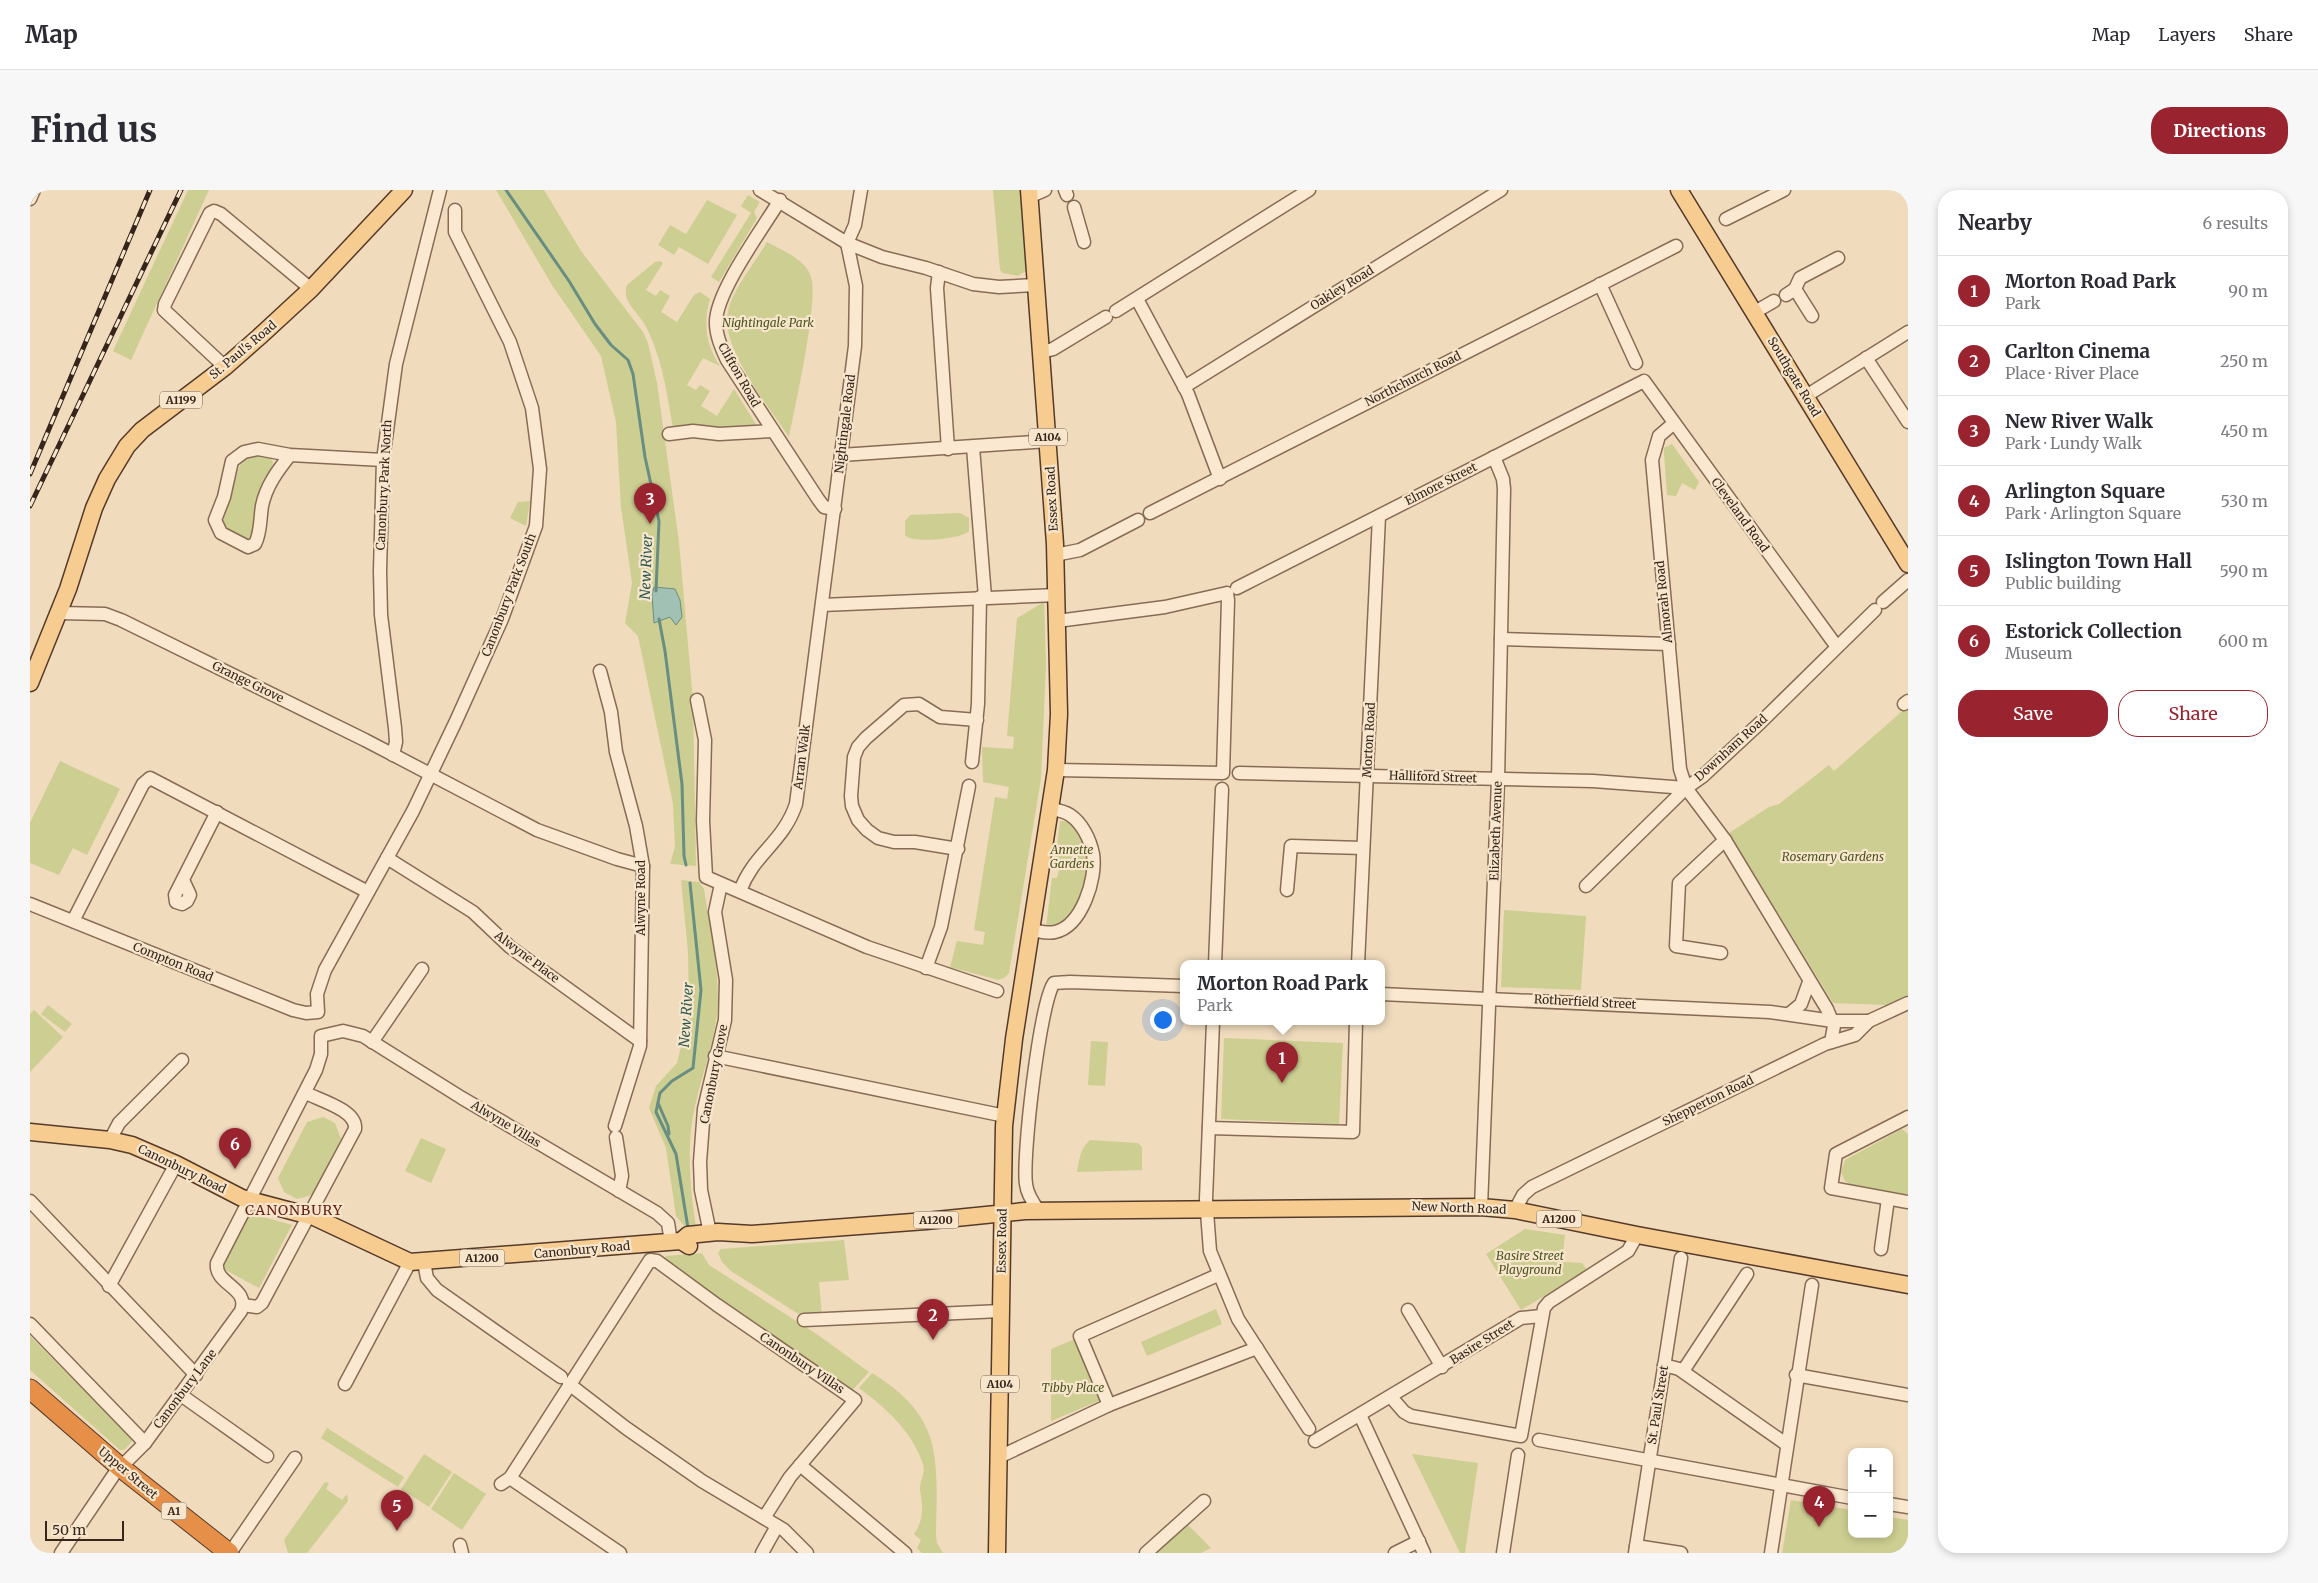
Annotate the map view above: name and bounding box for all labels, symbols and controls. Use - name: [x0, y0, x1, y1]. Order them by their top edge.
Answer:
- text: Map: [25, 19, 78, 50]
- text: Map: [2092, 23, 2130, 46]
- text: Layers: [2158, 23, 2216, 46]
- text: Share: [2244, 23, 2293, 46]
- button: Directions: [2151, 107, 2288, 154]
- text: Find us: [30, 108, 157, 152]
- text: Nearby: [1958, 209, 2032, 236]
- text: 6 results: [2203, 213, 2268, 233]
- street label: Oakley Road: [1307, 262, 1376, 313]
- text: Morton Road Park: [2005, 269, 2176, 293]
- text: 1: [1970, 281, 1978, 301]
- text: 90 m: [2228, 281, 2268, 301]
- text: Park: [2005, 293, 2041, 313]
- park label: Nightingale Park: [722, 315, 814, 330]
- street label: St. Paul's Road: [206, 317, 279, 382]
- street label: Southgate Road: [1765, 334, 1824, 419]
- text: Carlton Cinema: [2005, 339, 2150, 363]
- street label: Clifton Road: [715, 340, 764, 409]
- street label: Northchurch Road: [1362, 348, 1463, 409]
- text: 2: [1969, 351, 1979, 371]
- text: 250 m: [2220, 351, 2268, 371]
- text: Place · River Place: [2005, 363, 2139, 383]
- street label: Nightingale Road: [831, 373, 858, 474]
- road number: A1199: [160, 392, 202, 408]
- text: New River Walk: [2005, 409, 2153, 433]
- street label: Canonbury Park North: [373, 419, 394, 551]
- text: 3: [1969, 421, 1979, 441]
- text: 450 m: [2220, 421, 2268, 441]
- road number: A104: [1029, 428, 1067, 446]
- text: Park · Lundy Walk: [2005, 433, 2142, 453]
- street label: Elmore Street: [1402, 459, 1480, 508]
- street label: Essex Road: [1042, 466, 1061, 532]
- street label: Cleveland Road: [1708, 475, 1772, 555]
- text: Arlington Square: [2005, 479, 2165, 503]
- pin: 3: [634, 483, 666, 524]
- text: 4: [1969, 491, 1979, 511]
- text: 530 m: [2220, 491, 2268, 511]
- text: Park · Arlington Square: [2005, 503, 2181, 523]
- street label: Canonbury Park South: [478, 531, 539, 659]
- water label: New River: [636, 534, 656, 600]
- text: Islington Town Hall: [2005, 549, 2192, 573]
- street label: Almorah Road: [1652, 560, 1675, 645]
- text: 5: [1969, 561, 1979, 581]
- text: 590 m: [2219, 561, 2268, 581]
- text: Public building: [2005, 573, 2121, 593]
- text: Estorick Collection: [2005, 619, 2182, 643]
- text: 6: [1969, 631, 1979, 651]
- text: 600 m: [2218, 631, 2268, 651]
- text: Museum: [2005, 643, 2073, 663]
- street label: Grange Grove: [210, 658, 286, 705]
- button: Save: [1958, 690, 2108, 737]
- button: Share: [2118, 690, 2268, 737]
- street label: Morton Road: [1359, 702, 1378, 778]
- street label: Downham Road: [1691, 711, 1770, 784]
- street label: Arran Walk: [790, 723, 813, 791]
- street label: Halliford Street: [1389, 767, 1478, 786]
- street label: Elizabeth Avenue: [1486, 781, 1505, 881]
- park label: Annette Gardens: [1050, 842, 1094, 871]
- park label: Rosemary Gardens: [1782, 849, 1884, 864]
- street label: Alwyne Road: [633, 860, 648, 937]
- street label: Alwyne Place: [491, 927, 563, 986]
- street label: Compton Road: [131, 939, 215, 984]
- popup: [1180, 960, 1385, 1025]
- text: Morton Road Park: [1197, 971, 1368, 995]
- water label: New River: [675, 982, 697, 1048]
- street label: Rotherfield Street: [1534, 991, 1637, 1012]
- text: Park: [1197, 995, 1233, 1015]
- your location: [1150, 1007, 1176, 1033]
- street label: Canonbury Grove: [697, 1023, 730, 1125]
- pin: 1: [1266, 1042, 1298, 1083]
- street label: Shepperton Road: [1660, 1072, 1756, 1129]
- street label: Alwyne Villas: [468, 1096, 544, 1150]
- pin: 6: [219, 1128, 251, 1169]
- street label: Canonbury Road: [136, 1141, 229, 1196]
- street label: New North Road: [1411, 1198, 1507, 1217]
- district label: CANONBURY: [245, 1201, 343, 1219]
- street label: Essex Road: [993, 1208, 1010, 1274]
- road number: A1200: [1536, 1211, 1582, 1228]
- road number: A1200: [914, 1212, 958, 1228]
- street label: Canonbury Road: [533, 1238, 631, 1261]
- park label: Basire Street Playground: [1496, 1248, 1565, 1277]
- road number: A1200: [460, 1250, 504, 1266]
- pin: 2: [917, 1299, 949, 1340]
- street label: Basire Street: [1447, 1316, 1517, 1367]
- street label: Canonbury Villas: [757, 1329, 848, 1396]
- street label: Canonbury Lane: [150, 1346, 219, 1431]
- street label: St. Paul Street: [1644, 1364, 1671, 1446]
- road number: A104: [981, 1376, 1019, 1392]
- park label: Tibby Place: [1042, 1380, 1104, 1395]
- street label: Upper Street: [96, 1444, 161, 1502]
- map controls: [1848, 1448, 1893, 1538]
- button: +: [1848, 1448, 1893, 1493]
- pin: 4: [1803, 1486, 1835, 1527]
- pin: 5: [381, 1490, 413, 1531]
- button: −: [1848, 1493, 1893, 1538]
- road number: A1: [162, 1502, 186, 1520]
- scale bar: [45, 1518, 124, 1541]
- text: 50 m: [52, 1521, 86, 1539]

